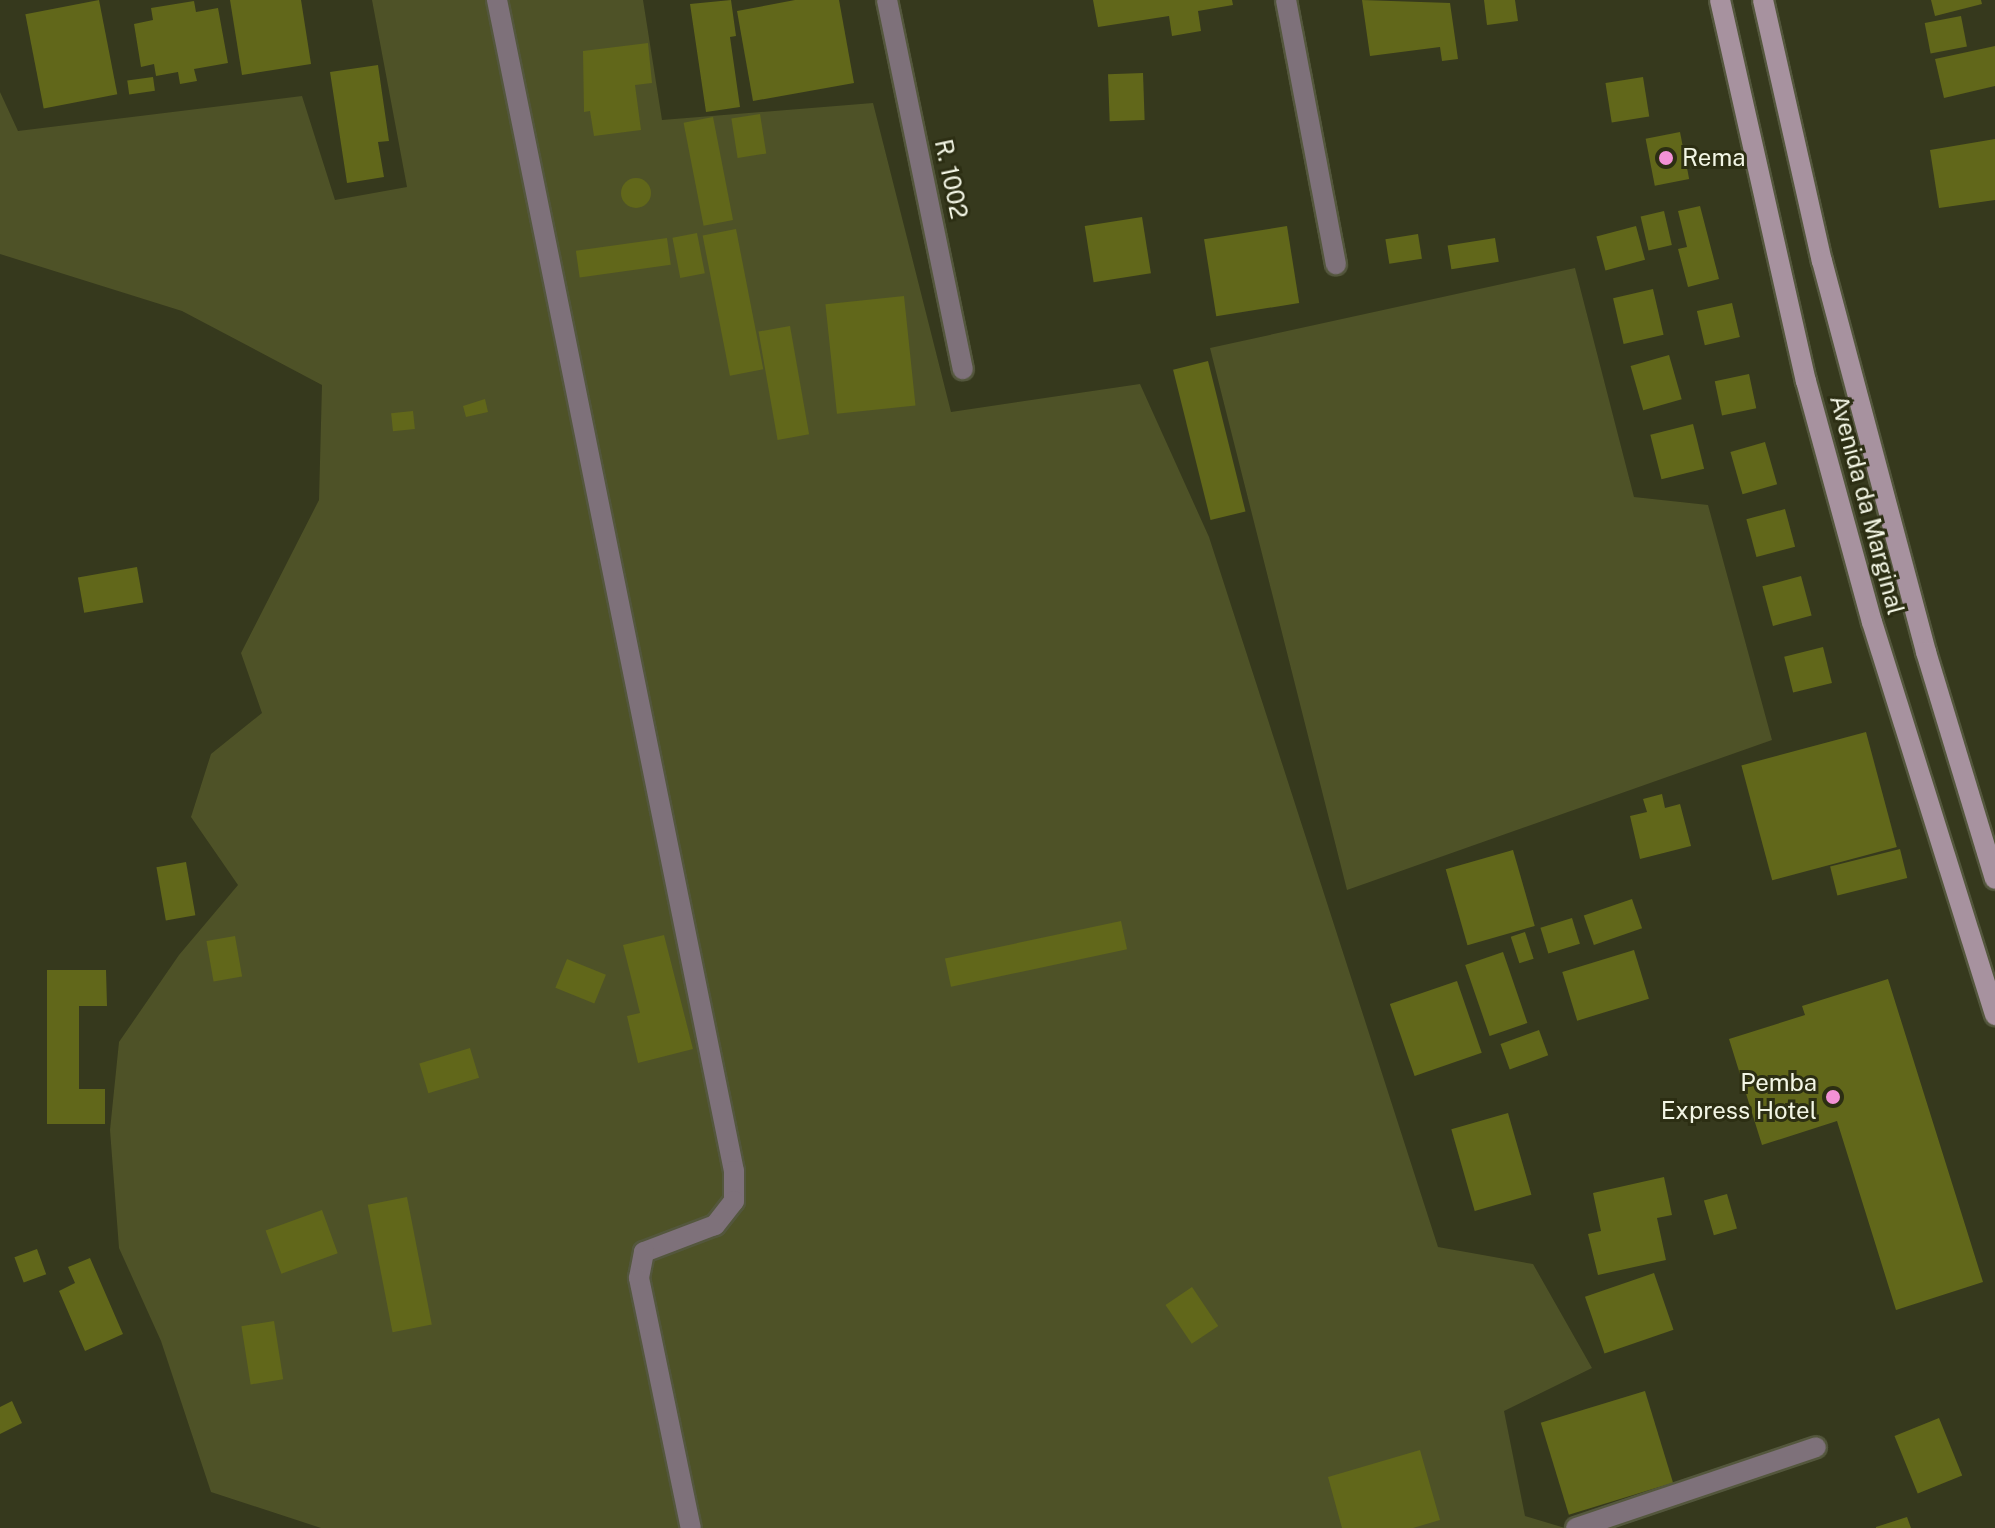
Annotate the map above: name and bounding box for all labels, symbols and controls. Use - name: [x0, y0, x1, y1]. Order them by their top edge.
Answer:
- street label: R. 1002: [929, 137, 973, 221]
- place label: Rema: [1682, 144, 1745, 172]
- marker: Rema: [1657, 149, 1675, 167]
- street label: Avenida da Marginal: [1824, 392, 1910, 618]
- place label: Pemba Express Hotel: [1661, 1069, 1817, 1125]
- marker: Pemba Express Hotel: [1824, 1088, 1842, 1106]

